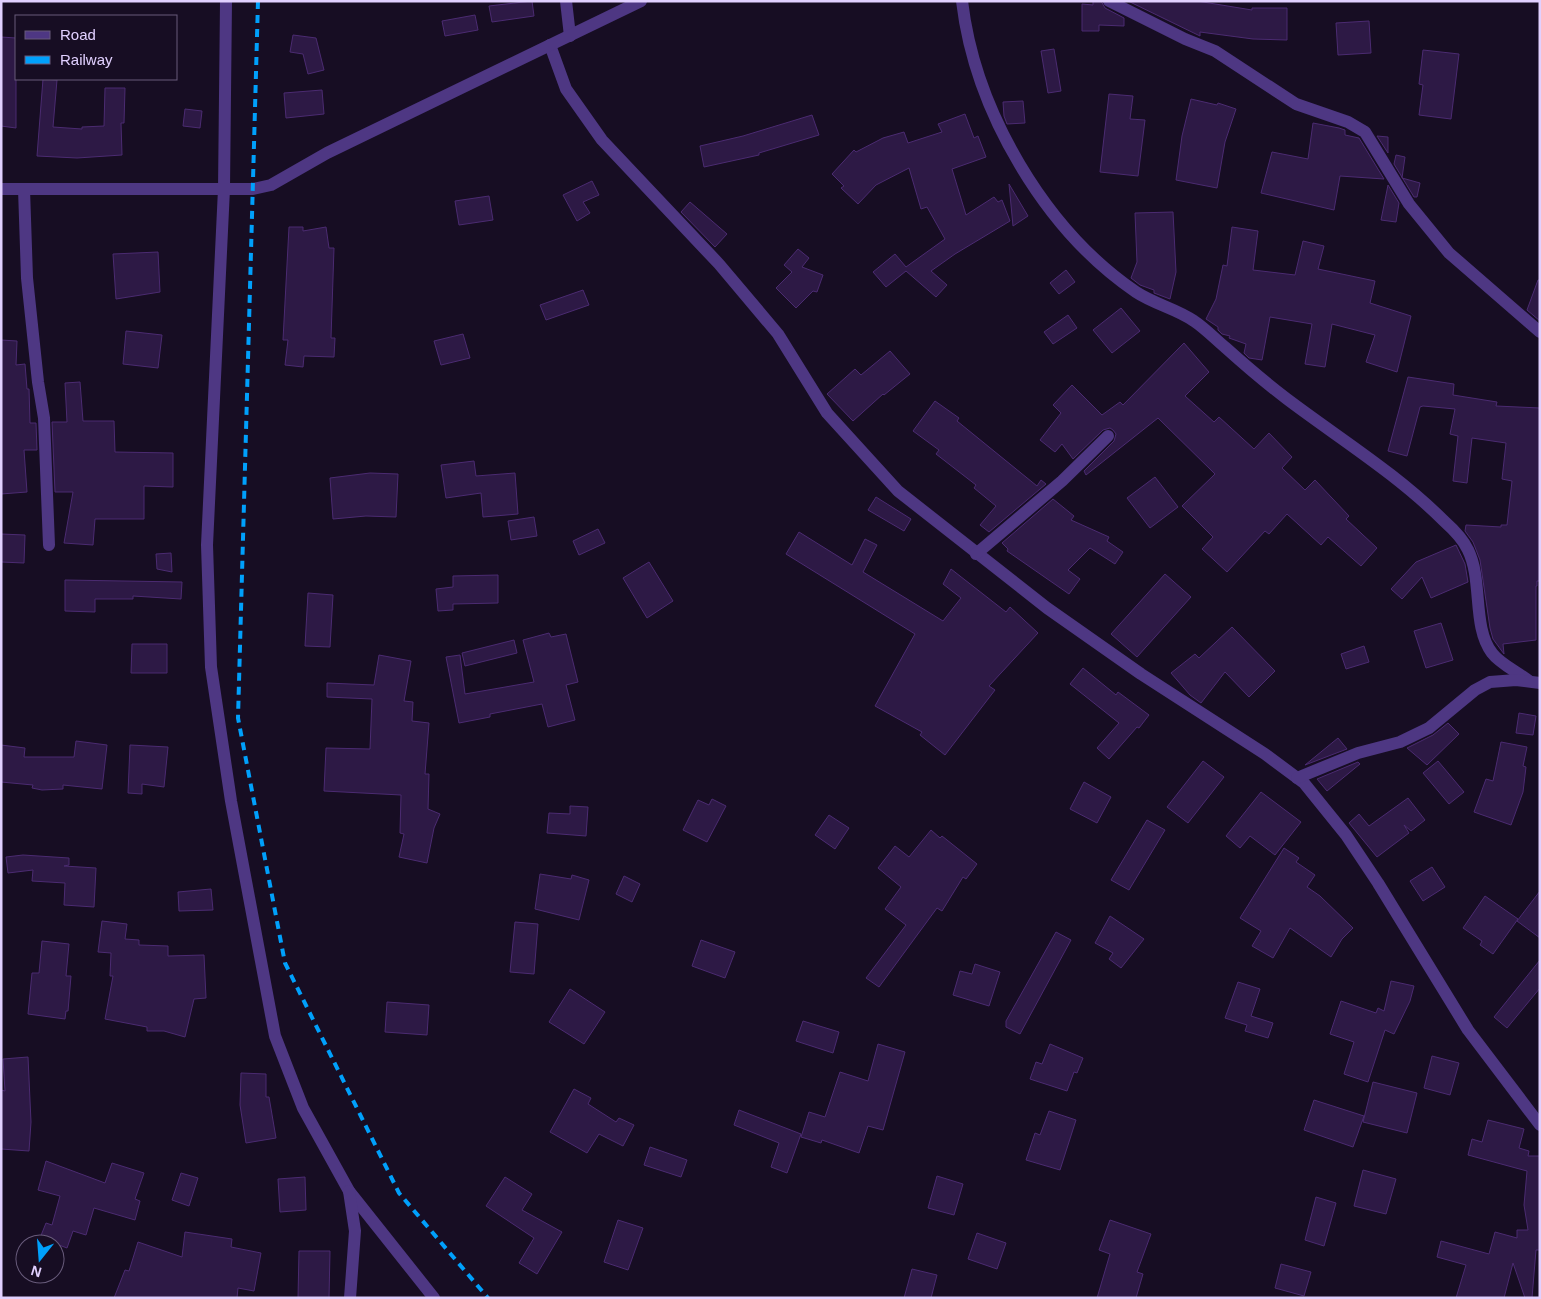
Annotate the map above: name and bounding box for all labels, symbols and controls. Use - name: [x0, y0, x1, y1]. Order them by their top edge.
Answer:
- legend: [15, 15, 178, 80]
- text: Road: [60, 26, 96, 43]
- text: Railway: [60, 51, 113, 68]
- north arrow: [15, 1234, 65, 1284]
- text: N: [29, 1262, 43, 1281]

